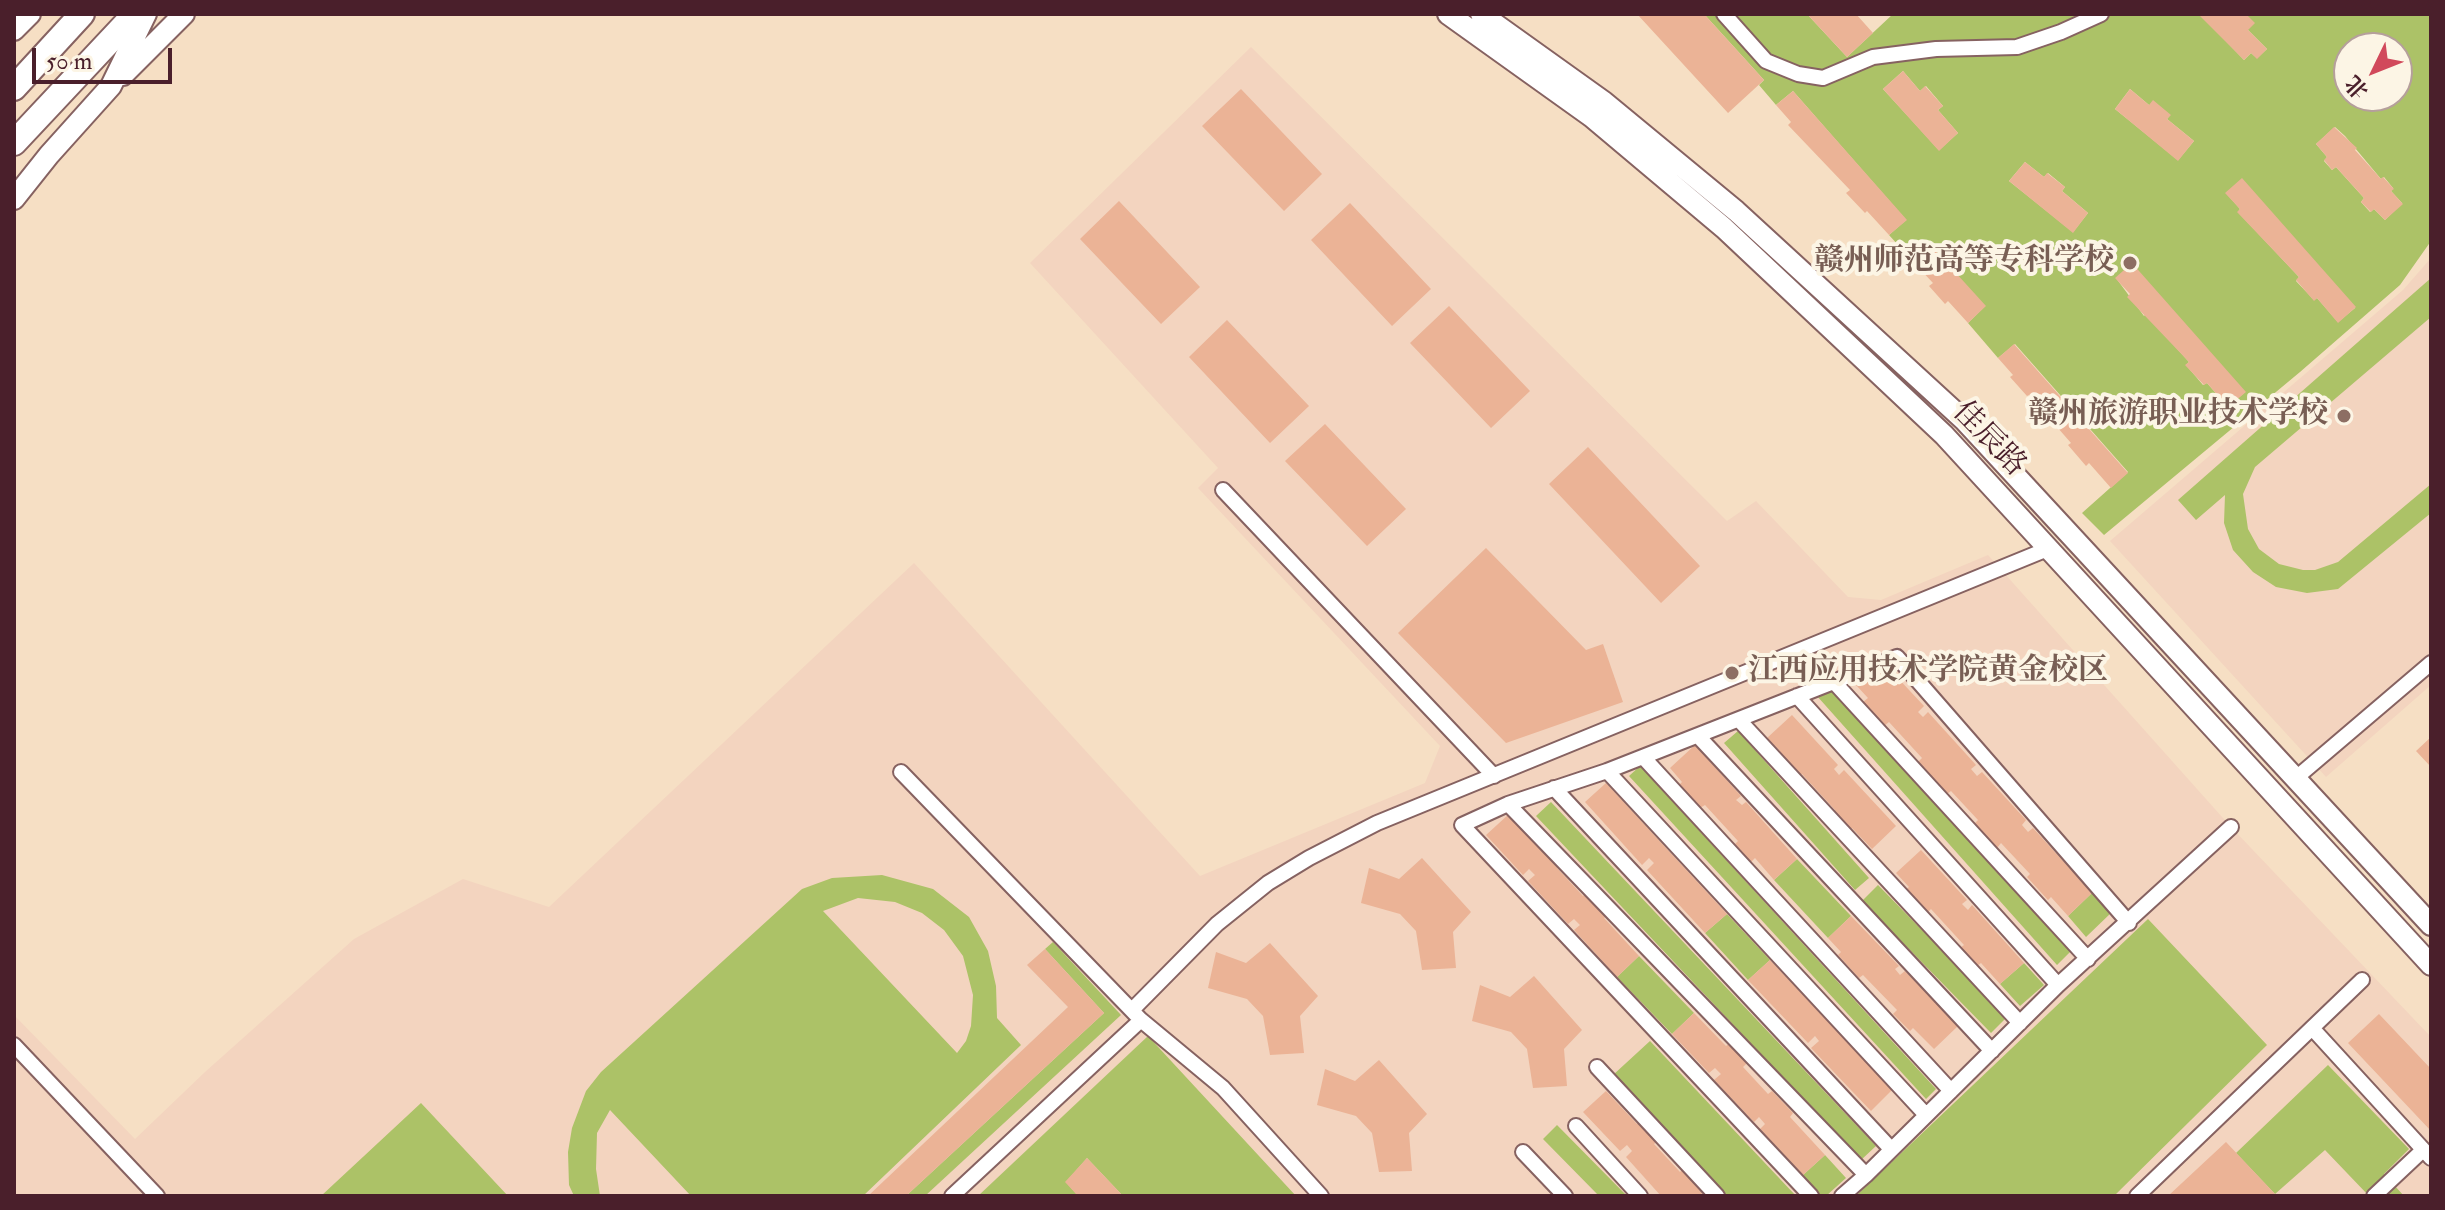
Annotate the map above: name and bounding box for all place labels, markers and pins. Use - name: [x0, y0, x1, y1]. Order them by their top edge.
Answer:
- place label: 赣州师范高等专科学校: [1814, 245, 2114, 281]
- marker: 赣州师范高等专科学校: [2121, 254, 2139, 272]
- place label: 赣州旅游职业技术学校: [2028, 398, 2328, 434]
- marker: 赣州旅游职业技术学校: [2335, 407, 2353, 425]
- place label: 江西应用技术学院黄金校区: [1748, 655, 2108, 691]
- marker: 江西应用技术学院黄金校区: [1723, 664, 1741, 682]

